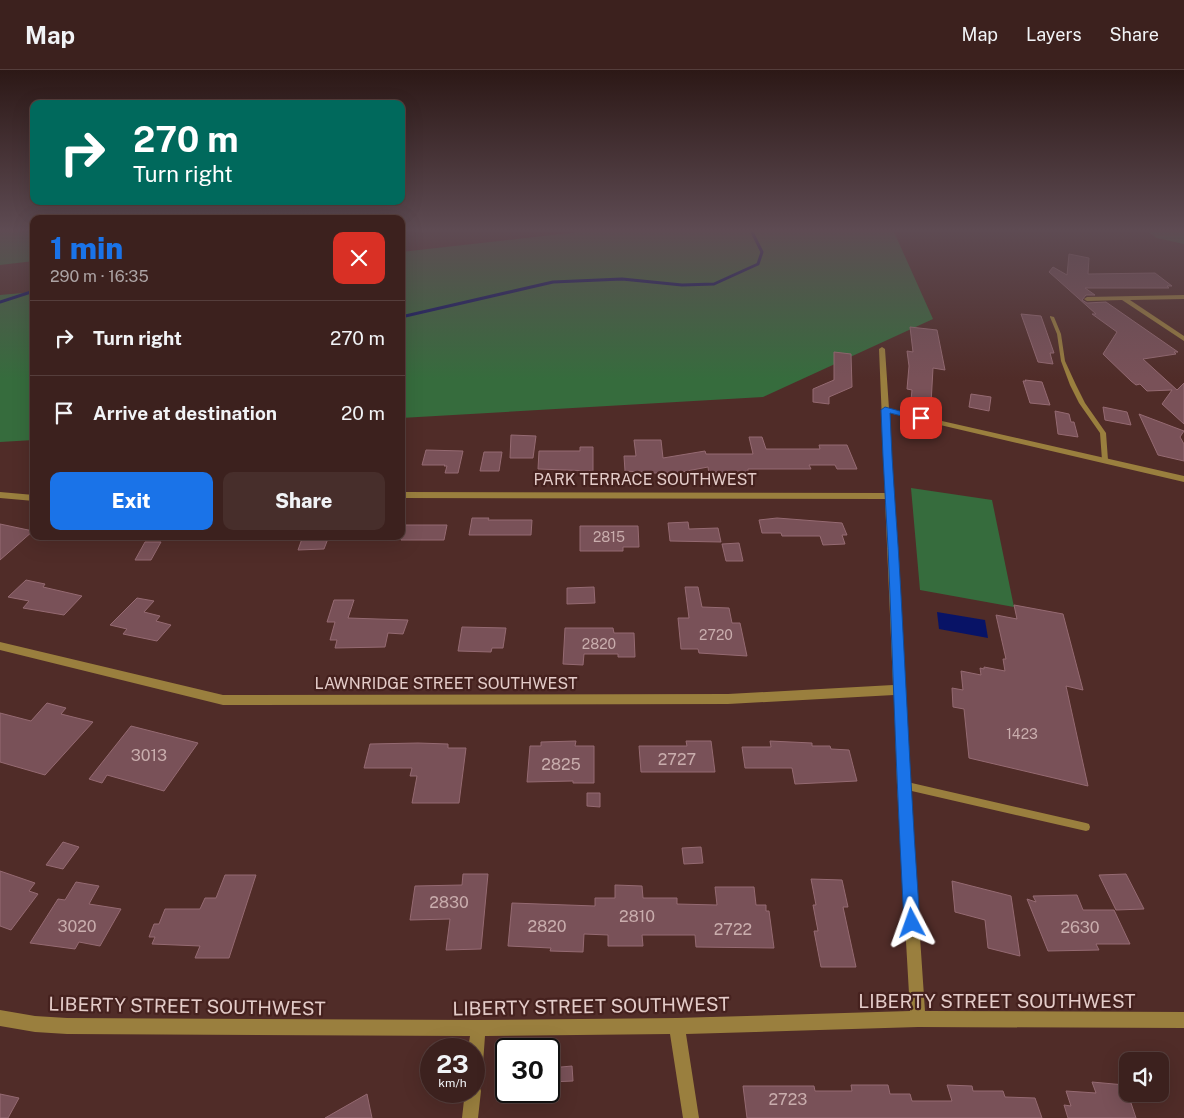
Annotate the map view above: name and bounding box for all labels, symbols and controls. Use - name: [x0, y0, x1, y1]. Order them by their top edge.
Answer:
- text: Map: [25, 21, 75, 49]
- text: Map: [962, 24, 998, 45]
- text: Layers: [1026, 24, 1082, 45]
- text: Share: [1110, 24, 1159, 45]
- text: 270 m: [133, 119, 239, 160]
- icon: right: [50, 120, 115, 185]
- text: Turn right: [133, 161, 233, 187]
- text: 1 min: [50, 230, 123, 266]
- button: close: [333, 232, 385, 284]
- text: 290 m · 16:35: [50, 267, 149, 286]
- icon: right: [50, 324, 78, 352]
- text: Turn right: [93, 327, 182, 349]
- text: 270 m: [330, 327, 385, 349]
- pin: [900, 397, 942, 439]
- icon: arrive: [50, 399, 78, 427]
- text: Arrive at destination: [93, 402, 277, 424]
- text: 20 m: [341, 402, 385, 424]
- icon: arrive: [907, 404, 935, 432]
- street label: PARK TERRACE SOUTHWEST: [533, 470, 757, 489]
- button: Exit: [50, 472, 213, 530]
- button: Share: [223, 472, 385, 530]
- house number: 2815: [593, 529, 625, 545]
- house number: 2720: [699, 627, 733, 643]
- house number: 2820: [582, 636, 616, 652]
- street label: LAWNRIDGE STREET SOUTHWEST: [315, 674, 578, 693]
- house number: 1423: [1006, 726, 1038, 742]
- house number: 3013: [131, 746, 167, 765]
- house number: 2727: [658, 750, 696, 769]
- house number: 2825: [541, 755, 581, 774]
- house number: 2830: [429, 893, 469, 912]
- position arrow: [885, 896, 937, 948]
- house number: 2810: [619, 907, 655, 926]
- house number: 3020: [57, 917, 97, 936]
- house number: 2820: [527, 917, 567, 936]
- house number: 2630: [1060, 918, 1100, 937]
- house number: 2722: [714, 920, 752, 939]
- street label: LIBERTY STREET SOUTHWEST: [858, 990, 1136, 1012]
- street label: LIBERTY STREET SOUTHWEST: [48, 993, 326, 1019]
- street label: LIBERTY STREET SOUTHWEST: [452, 993, 730, 1019]
- speed limit sign: 30: [495, 1038, 560, 1103]
- text: 23: [436, 1049, 469, 1079]
- map controls: [1119, 1052, 1169, 1102]
- button: sound: [1119, 1052, 1169, 1102]
- text: km/h: [438, 1076, 467, 1090]
- house number: 2723: [769, 1090, 807, 1109]

